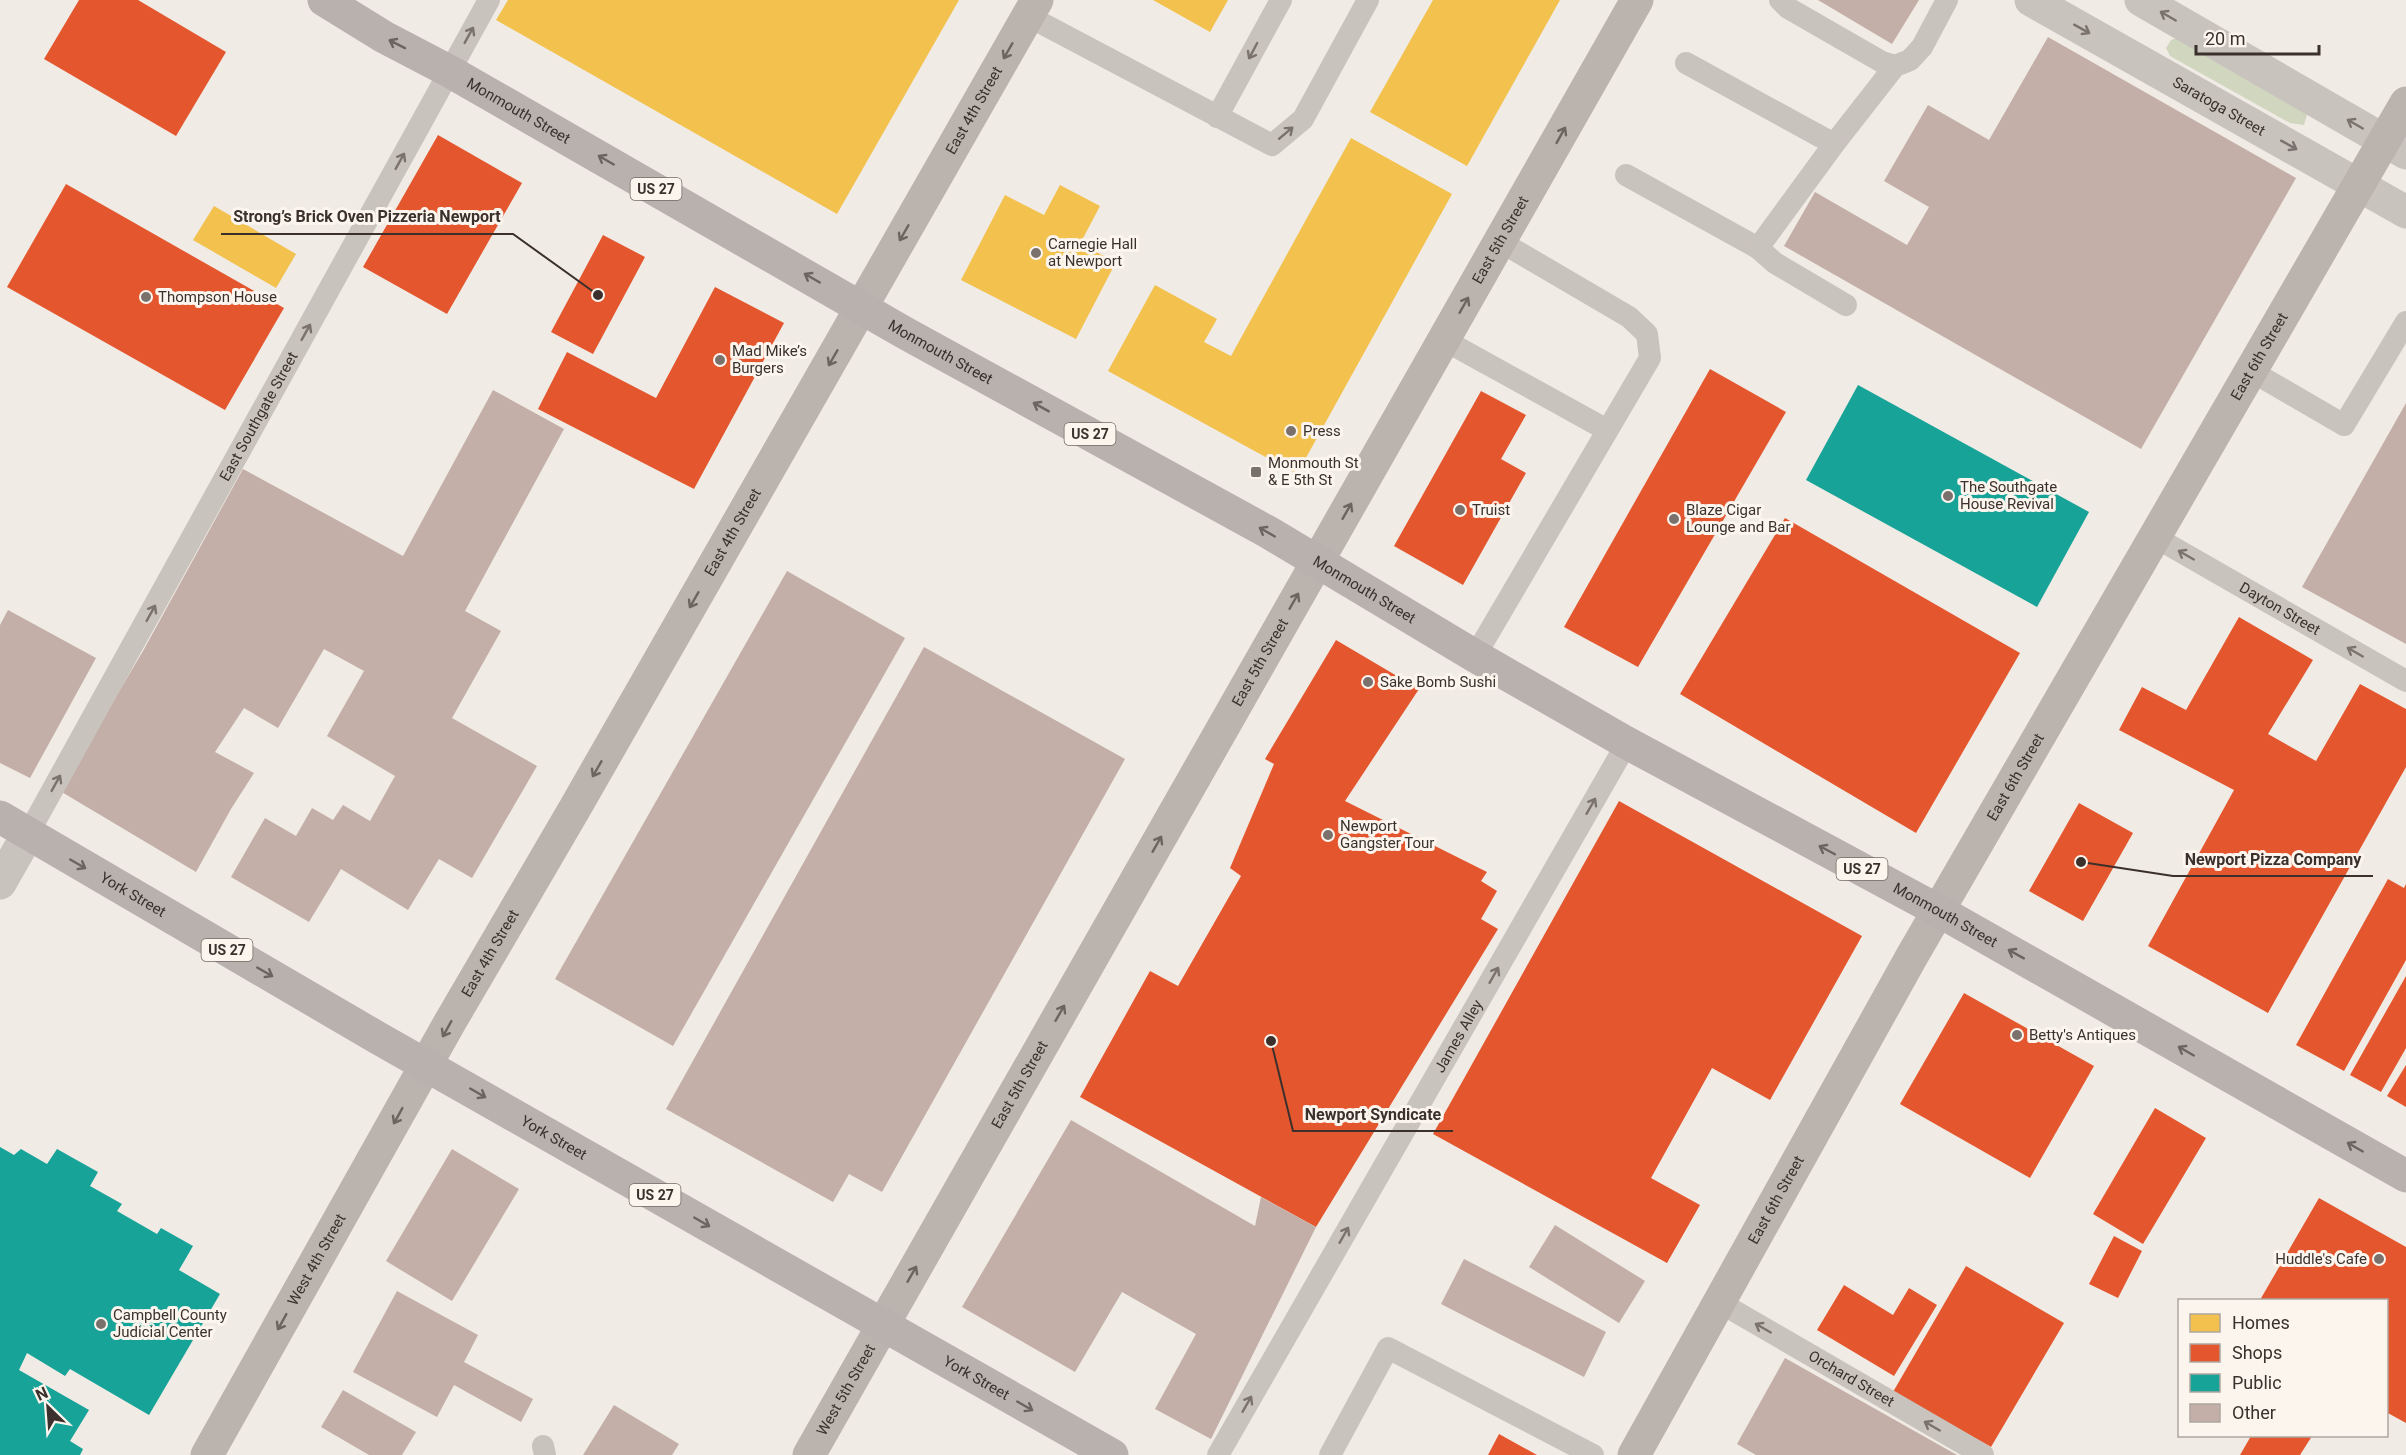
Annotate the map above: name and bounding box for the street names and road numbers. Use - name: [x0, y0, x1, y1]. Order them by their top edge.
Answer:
- street label: East 4th Street: [942, 63, 1006, 157]
- street label: Saratoga Street: [2170, 73, 2269, 140]
- street label: Monmouth Street: [463, 74, 574, 148]
- road number: US 27: [630, 178, 682, 200]
- street label: East 5th Street: [1468, 193, 1533, 287]
- street label: East 6th Street: [2227, 309, 2292, 403]
- street label: Monmouth Street: [885, 316, 996, 388]
- street label: East Southgate Street: [216, 349, 302, 484]
- road number: US 27: [1064, 423, 1116, 445]
- street label: East 4th Street: [701, 485, 765, 579]
- street label: Monmouth Street: [1310, 552, 1419, 627]
- street label: Dayton Street: [2236, 578, 2323, 639]
- street label: East 5th Street: [1228, 615, 1292, 709]
- street label: East 6th Street: [1983, 730, 2048, 824]
- road number: US 27: [1836, 858, 1888, 880]
- street label: York Street: [97, 868, 169, 921]
- street label: Monmouth Street: [1890, 879, 2001, 951]
- street label: East 4th Street: [458, 906, 523, 1000]
- road number: US 27: [202, 939, 252, 961]
- street label: James Alley: [1431, 997, 1487, 1076]
- street label: East 5th Street: [988, 1038, 1052, 1132]
- street label: York Street: [517, 1112, 590, 1164]
- street label: East 6th Street: [1744, 1153, 1808, 1247]
- road number: US 27: [630, 1184, 680, 1206]
- street label: West 4th Street: [284, 1211, 350, 1309]
- street label: West 5th Street: [813, 1341, 879, 1439]
- street label: Orchard Street: [1805, 1347, 1898, 1411]
- street label: York Street: [940, 1352, 1013, 1404]

